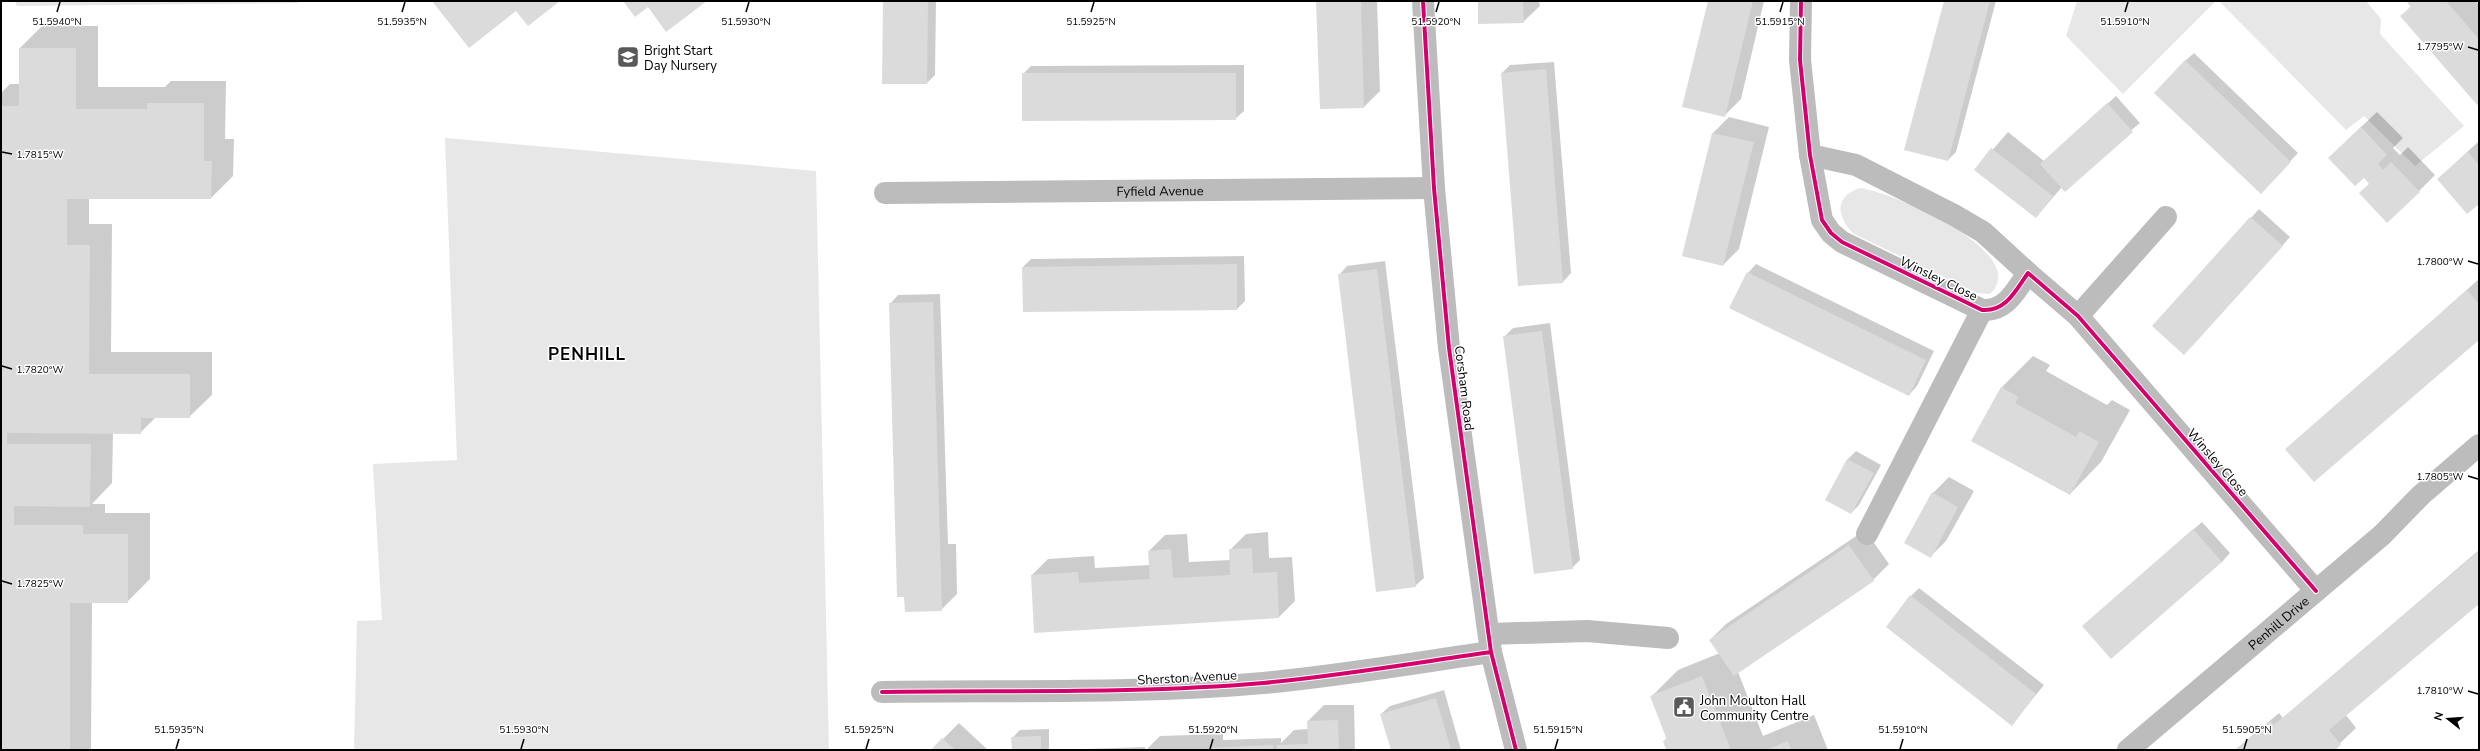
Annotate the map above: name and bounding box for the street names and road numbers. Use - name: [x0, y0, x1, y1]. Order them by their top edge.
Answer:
- street label: Fyfield Avenue: [1116, 182, 1204, 201]
- street label: Winsley Close: [1897, 252, 1981, 306]
- street label: Corsham Road: [1450, 345, 1478, 432]
- street label: Winsley Close: [2183, 425, 2252, 501]
- street label: Penhill Drive: [2245, 592, 2313, 654]
- street label: Sherston Avenue: [1137, 666, 1237, 690]

